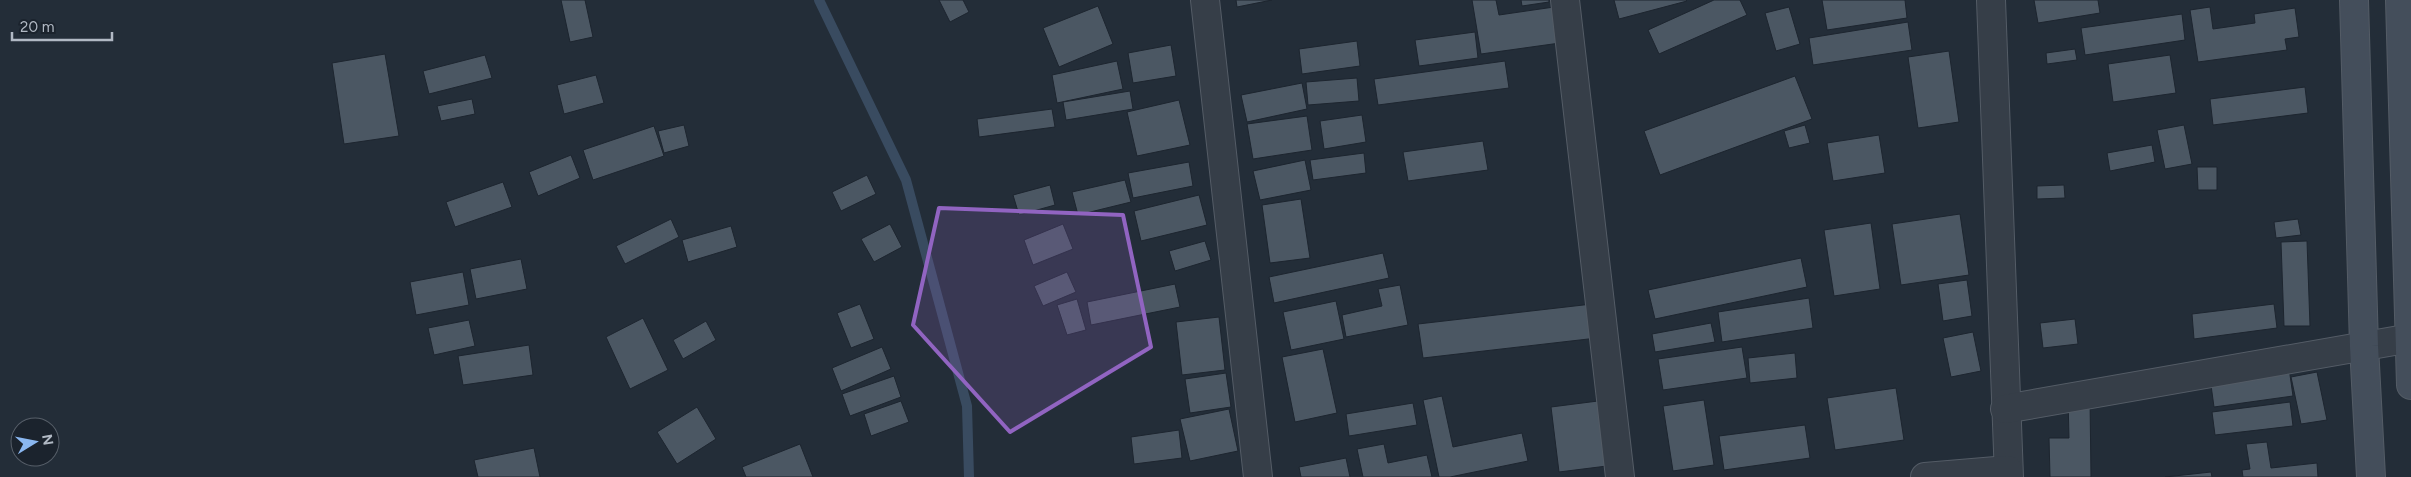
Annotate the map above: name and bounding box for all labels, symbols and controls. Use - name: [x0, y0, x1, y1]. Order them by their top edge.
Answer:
- scale bar: [12, 10, 112, 42]
- text: 20 m: [20, 18, 54, 36]
- north arrow: [10, 417, 60, 467]
- text: N: [38, 433, 57, 447]

